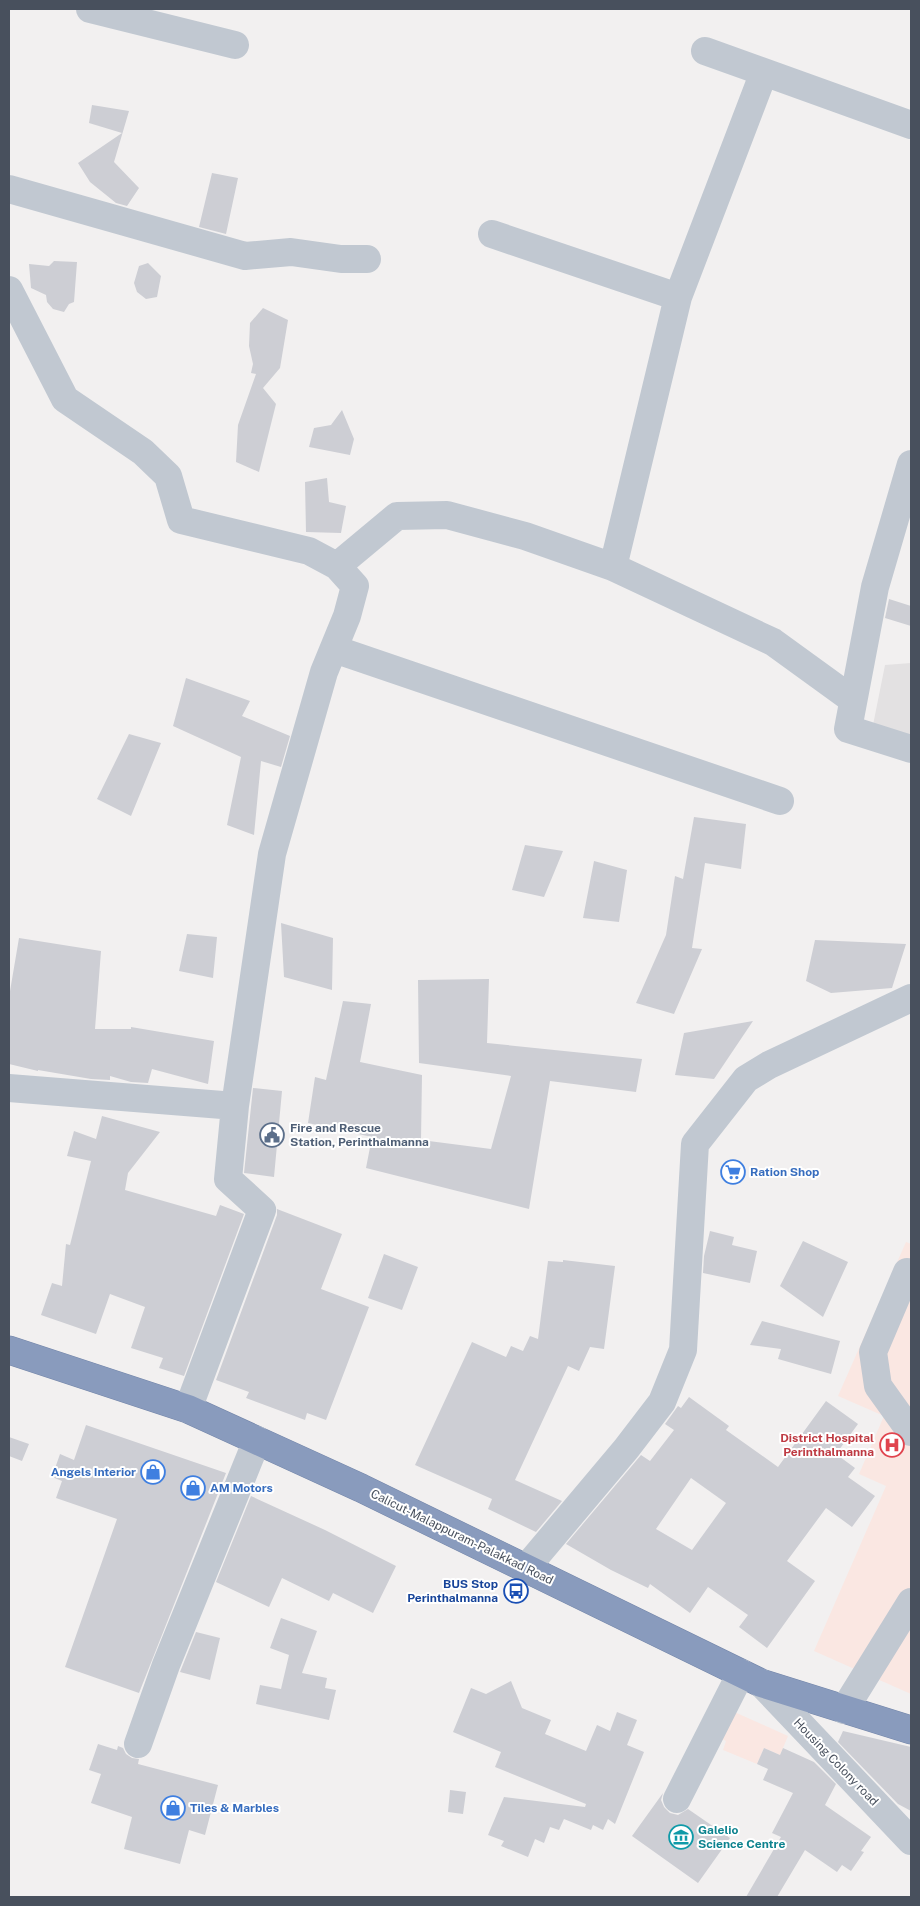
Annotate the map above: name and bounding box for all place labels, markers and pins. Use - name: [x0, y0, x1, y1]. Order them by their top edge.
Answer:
- place label: Fire and Rescue Station, Perinthalmanna: [290, 1121, 429, 1149]
- public building icon: Fire and Rescue Station, Perinthalmanna: [259, 1122, 285, 1148]
- supermarket icon: Ration Shop: [720, 1159, 746, 1185]
- place label: Ration Shop: [750, 1165, 819, 1179]
- place label: District Hospital Perinthalmanna: [780, 1431, 874, 1459]
- hospital icon: District Hospital Perinthalmanna: [879, 1432, 905, 1458]
- shop icon: Angels Interior: [140, 1459, 166, 1485]
- place label: Angels Interior: [51, 1465, 136, 1479]
- shop icon: AM Motors: [180, 1475, 206, 1501]
- place label: AM Motors: [210, 1481, 273, 1495]
- place label: BUS Stop Perinthalmanna: [407, 1577, 498, 1605]
- bus stop icon: BUS Stop Perinthalmanna: [503, 1578, 529, 1604]
- shop icon: Tiles & Marbles: [160, 1795, 186, 1821]
- place label: Tiles & Marbles: [190, 1801, 279, 1815]
- place label: Galelio Science Centre: [698, 1823, 786, 1851]
- museum icon: Galelio Science Centre: [668, 1824, 694, 1850]

